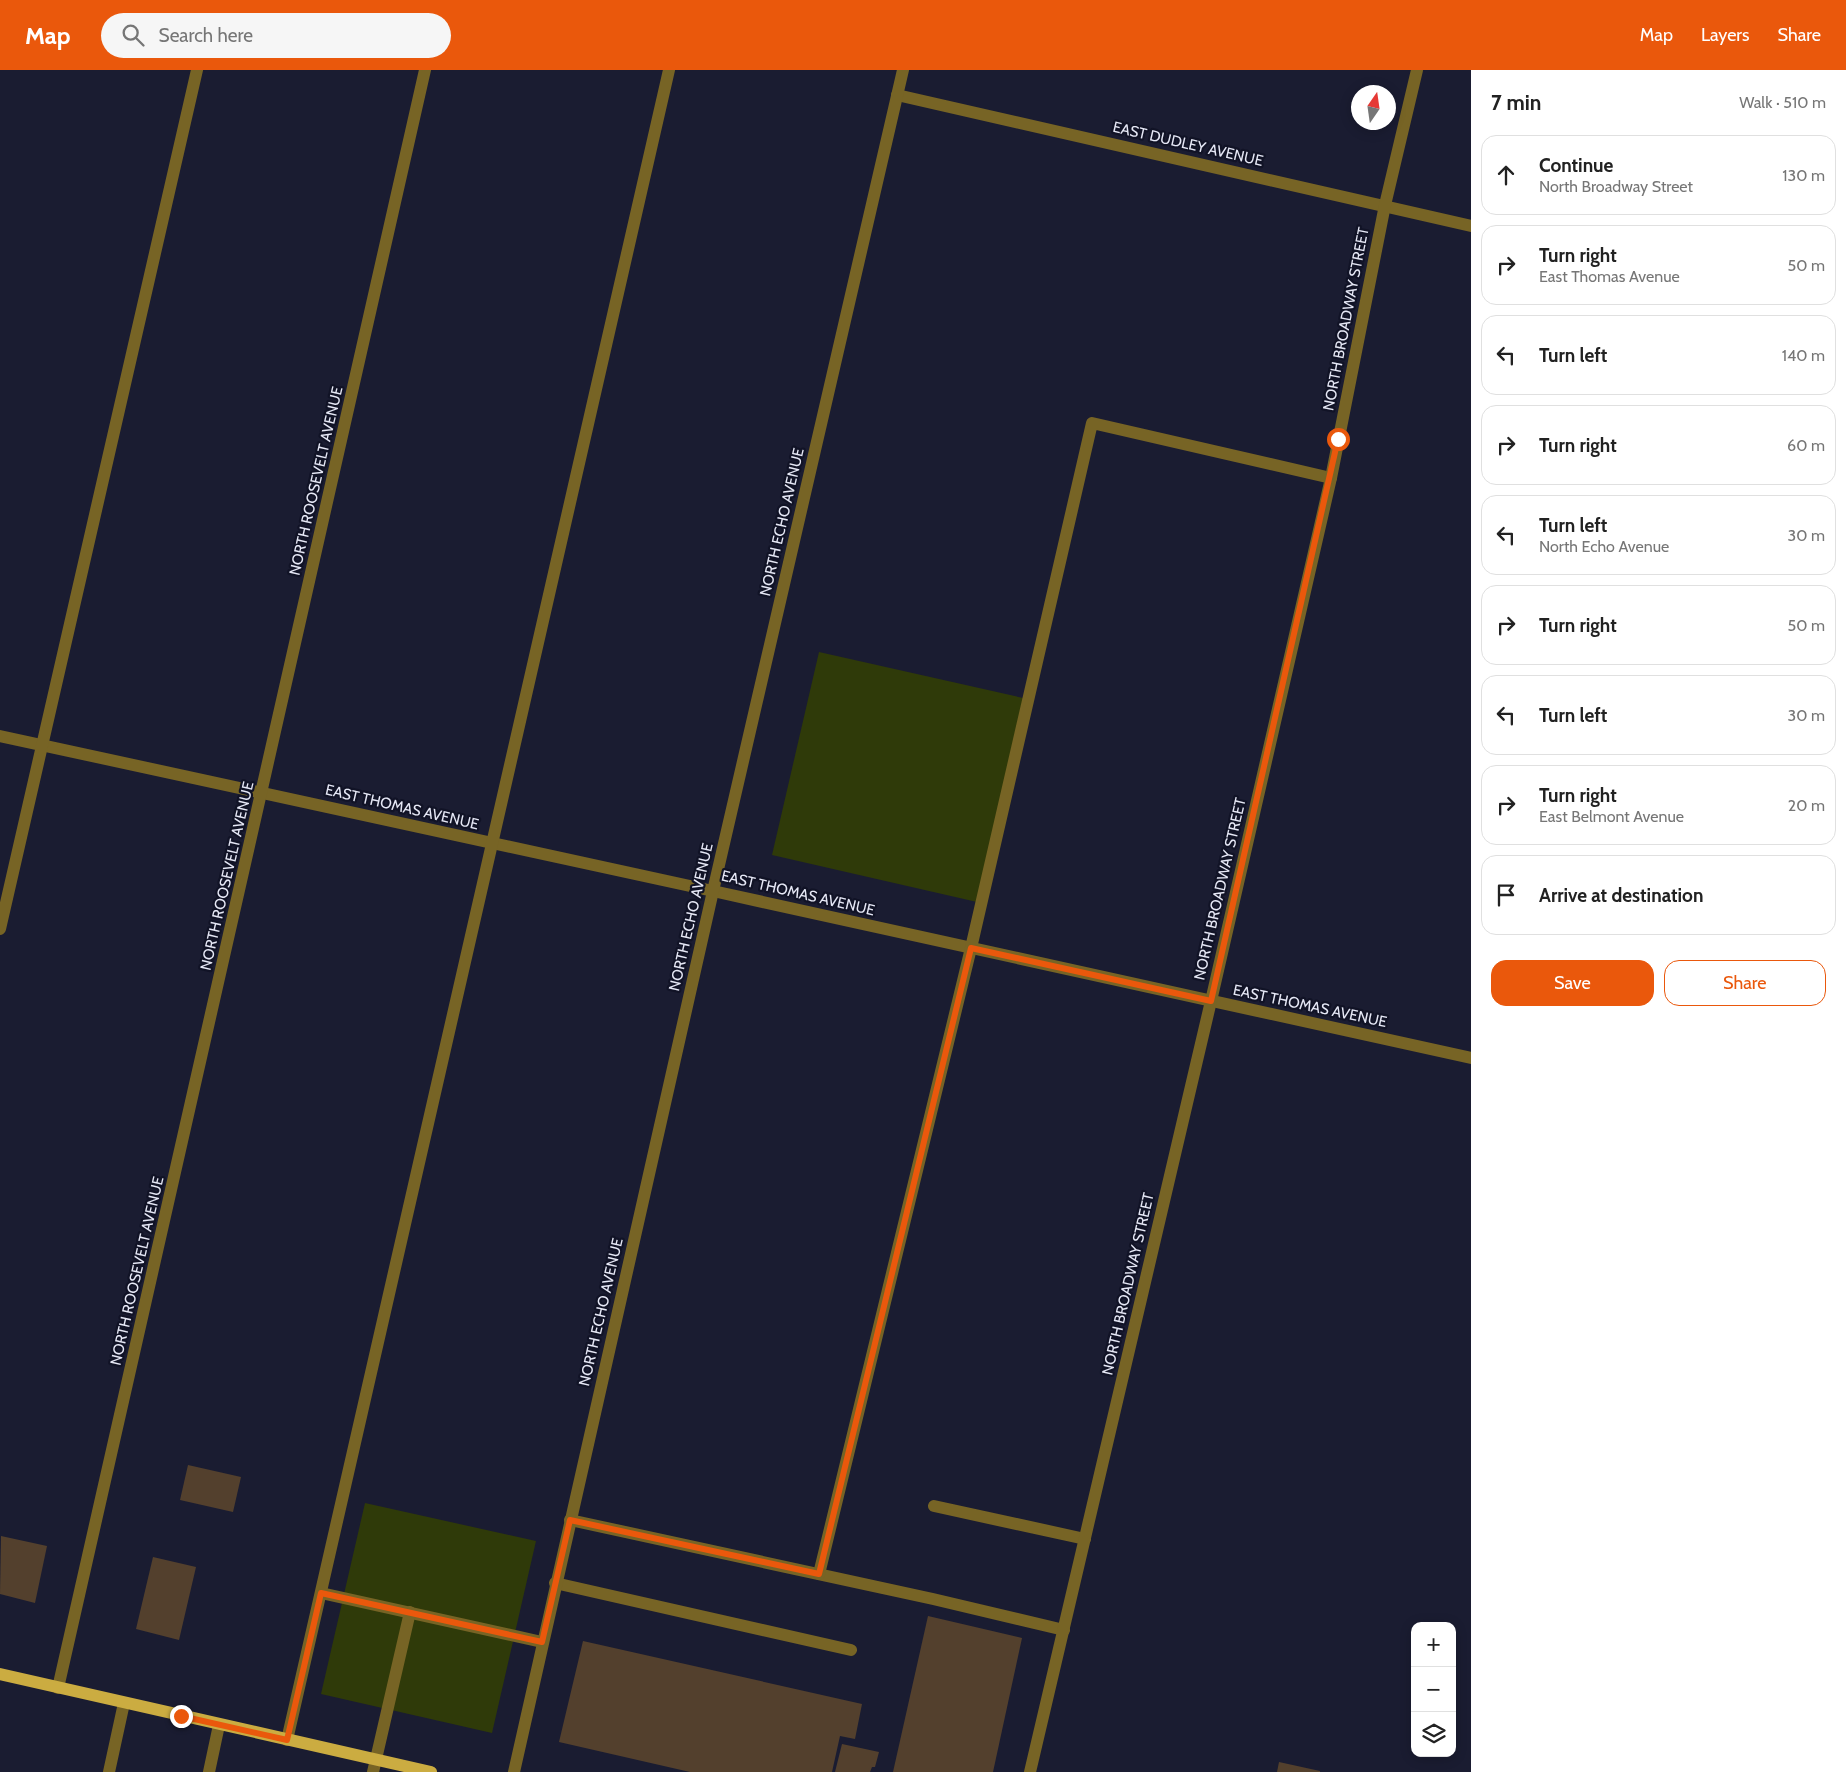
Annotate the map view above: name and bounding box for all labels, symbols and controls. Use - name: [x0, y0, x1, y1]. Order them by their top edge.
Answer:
- search box: [101, 13, 451, 58]
- text: Map: [25, 21, 71, 50]
- icon: search: [119, 21, 147, 49]
- text: Search here: [159, 24, 253, 47]
- text: Map: [1640, 24, 1673, 46]
- text: Layers: [1701, 24, 1750, 46]
- text: Share: [1778, 24, 1821, 46]
- north arrow: [1351, 85, 1396, 130]
- text: 7 min: [1491, 90, 1541, 115]
- text: Walk · 510 m: [1739, 93, 1826, 112]
- street label: EAST DUDLEY AVENUE: [1111, 118, 1265, 170]
- text: Continue: [1539, 154, 1613, 177]
- icon: ahead: [1492, 161, 1520, 189]
- text: 130 m: [1782, 166, 1825, 185]
- text: North Broadway Street: [1539, 177, 1693, 196]
- street label: NORTH BROADWAY STREET: [1319, 226, 1373, 412]
- text: Turn right: [1539, 244, 1617, 267]
- icon: right: [1492, 251, 1520, 279]
- text: 50 m: [1788, 256, 1825, 275]
- text: East Thomas Avenue: [1539, 267, 1680, 286]
- icon: left: [1492, 341, 1520, 369]
- text: Turn left: [1539, 344, 1607, 367]
- text: 140 m: [1782, 346, 1825, 365]
- street label: NORTH ROOSEVELT AVENUE: [286, 385, 346, 577]
- route start: [1327, 428, 1350, 451]
- icon: right: [1492, 431, 1520, 459]
- text: Turn right: [1539, 434, 1617, 457]
- text: 60 m: [1787, 436, 1825, 455]
- street label: NORTH ECHO AVENUE: [756, 446, 808, 598]
- text: Turn left: [1539, 514, 1607, 537]
- icon: left: [1492, 521, 1520, 549]
- text: 30 m: [1788, 526, 1825, 545]
- text: North Echo Avenue: [1539, 537, 1669, 556]
- icon: right: [1492, 611, 1520, 639]
- text: Turn right: [1539, 614, 1617, 637]
- text: 50 m: [1788, 616, 1825, 635]
- icon: left: [1492, 701, 1520, 729]
- text: Turn left: [1539, 704, 1607, 727]
- text: 30 m: [1788, 706, 1825, 725]
- street label: NORTH ROOSEVELT AVENUE: [197, 780, 257, 972]
- street label: EAST THOMAS AVENUE: [323, 781, 481, 833]
- text: Turn right: [1539, 784, 1617, 807]
- icon: right: [1492, 791, 1520, 819]
- street label: NORTH BROADWAY STREET: [1190, 796, 1250, 982]
- text: 20 m: [1788, 796, 1825, 815]
- text: East Belmont Avenue: [1539, 807, 1684, 826]
- street label: NORTH ECHO AVENUE: [665, 841, 717, 993]
- street label: EAST THOMAS AVENUE: [719, 867, 877, 919]
- icon: arrive: [1492, 881, 1520, 909]
- text: Arrive at destination: [1539, 884, 1703, 907]
- button: Save: [1491, 960, 1654, 1006]
- button: Share: [1664, 960, 1826, 1006]
- street label: EAST THOMAS AVENUE: [1231, 981, 1389, 1031]
- street label: NORTH ROOSEVELT AVENUE: [107, 1175, 167, 1367]
- street label: NORTH BROADWAY STREET: [1098, 1191, 1158, 1377]
- street label: NORTH ECHO AVENUE: [575, 1236, 627, 1388]
- map controls: [1411, 1622, 1456, 1757]
- button: +: [1411, 1622, 1456, 1667]
- button: −: [1411, 1667, 1456, 1712]
- route end: [170, 1705, 193, 1728]
- button: layers: [1411, 1712, 1456, 1757]

